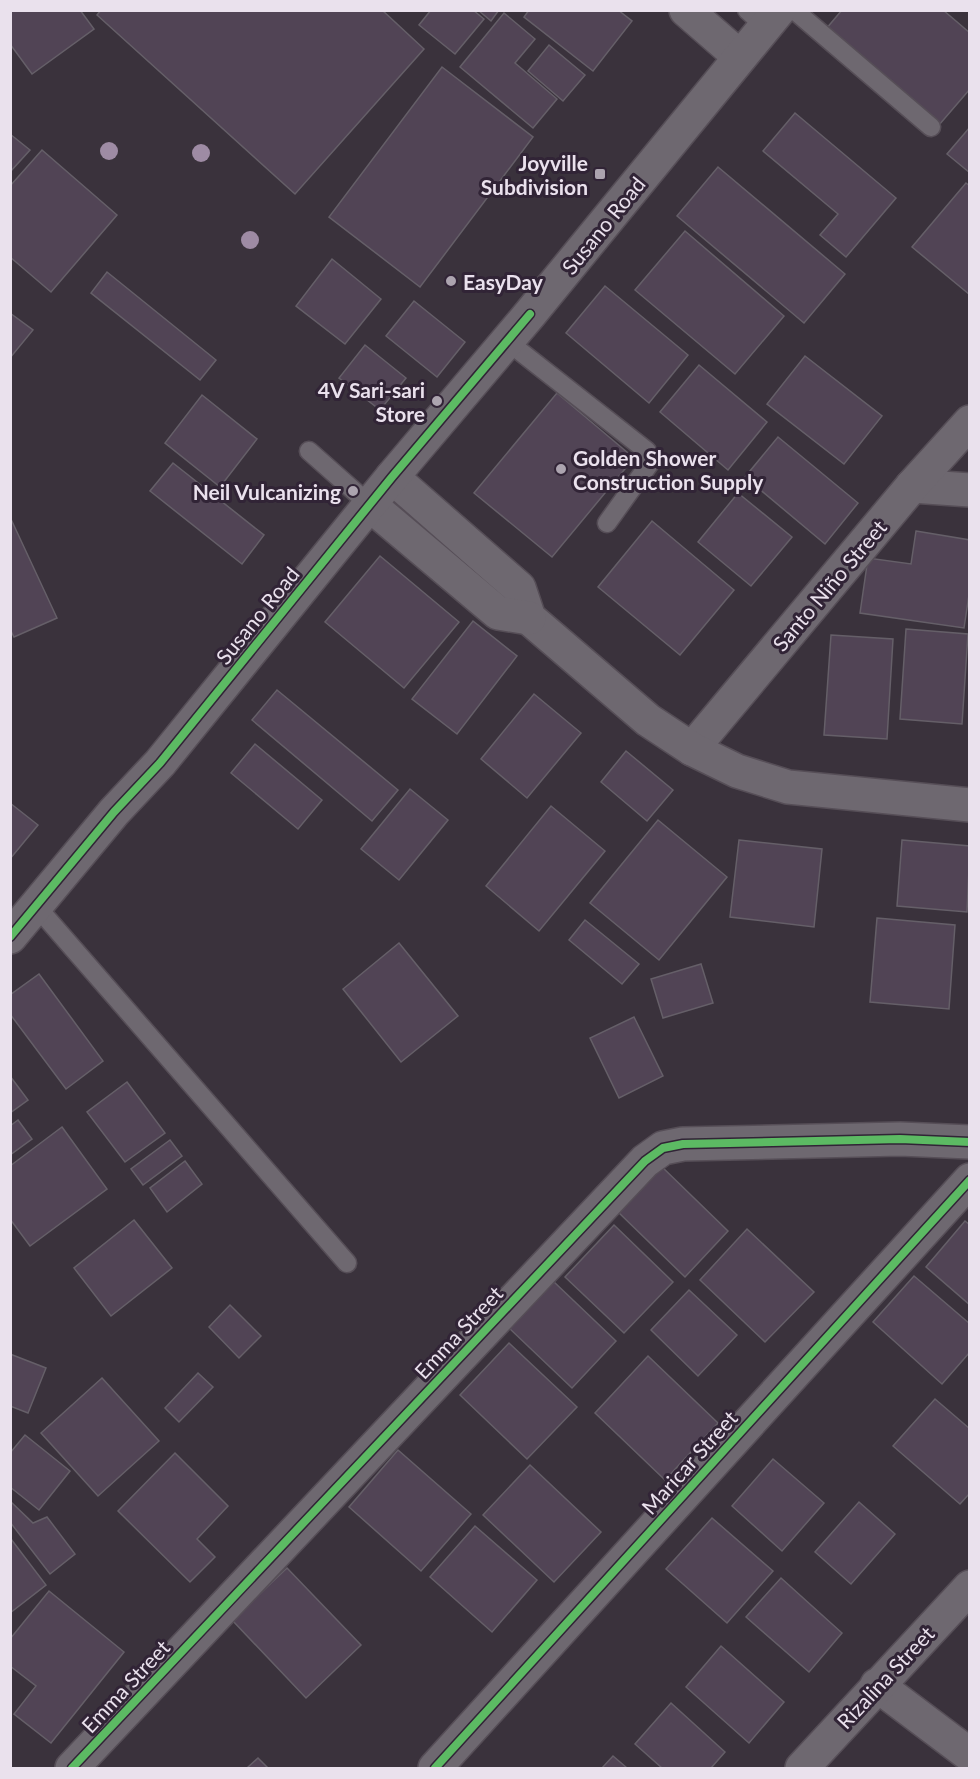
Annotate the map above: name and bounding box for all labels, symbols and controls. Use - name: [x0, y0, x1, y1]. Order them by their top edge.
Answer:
- place label: Joyville Subdivision: [481, 150, 588, 199]
- marker: Joyville Subdivision: [593, 167, 607, 181]
- street label: Susano Road: [556, 171, 650, 279]
- place label: EasyDay: [463, 269, 544, 294]
- marker: EasyDay: [444, 274, 458, 288]
- place label: 4V Sari-sari Store: [318, 377, 425, 426]
- marker: 4V Sari-sari Store: [430, 394, 444, 408]
- place label: Golden Shower Construction Supply: [573, 445, 764, 494]
- marker: Golden Shower Construction Supply: [554, 462, 568, 476]
- place label: Neil Vulcanizing: [193, 479, 341, 504]
- marker: Neil Vulcanizing: [346, 484, 360, 498]
- street label: Santo Niño Street: [767, 514, 891, 656]
- street label: Susano Road: [210, 561, 304, 669]
- street label: Emma Street: [409, 1280, 508, 1383]
- street label: Maricar Street: [636, 1405, 742, 1519]
- street label: Rizalina Street: [831, 1620, 939, 1733]
- street label: Emma Street: [76, 1634, 175, 1737]

